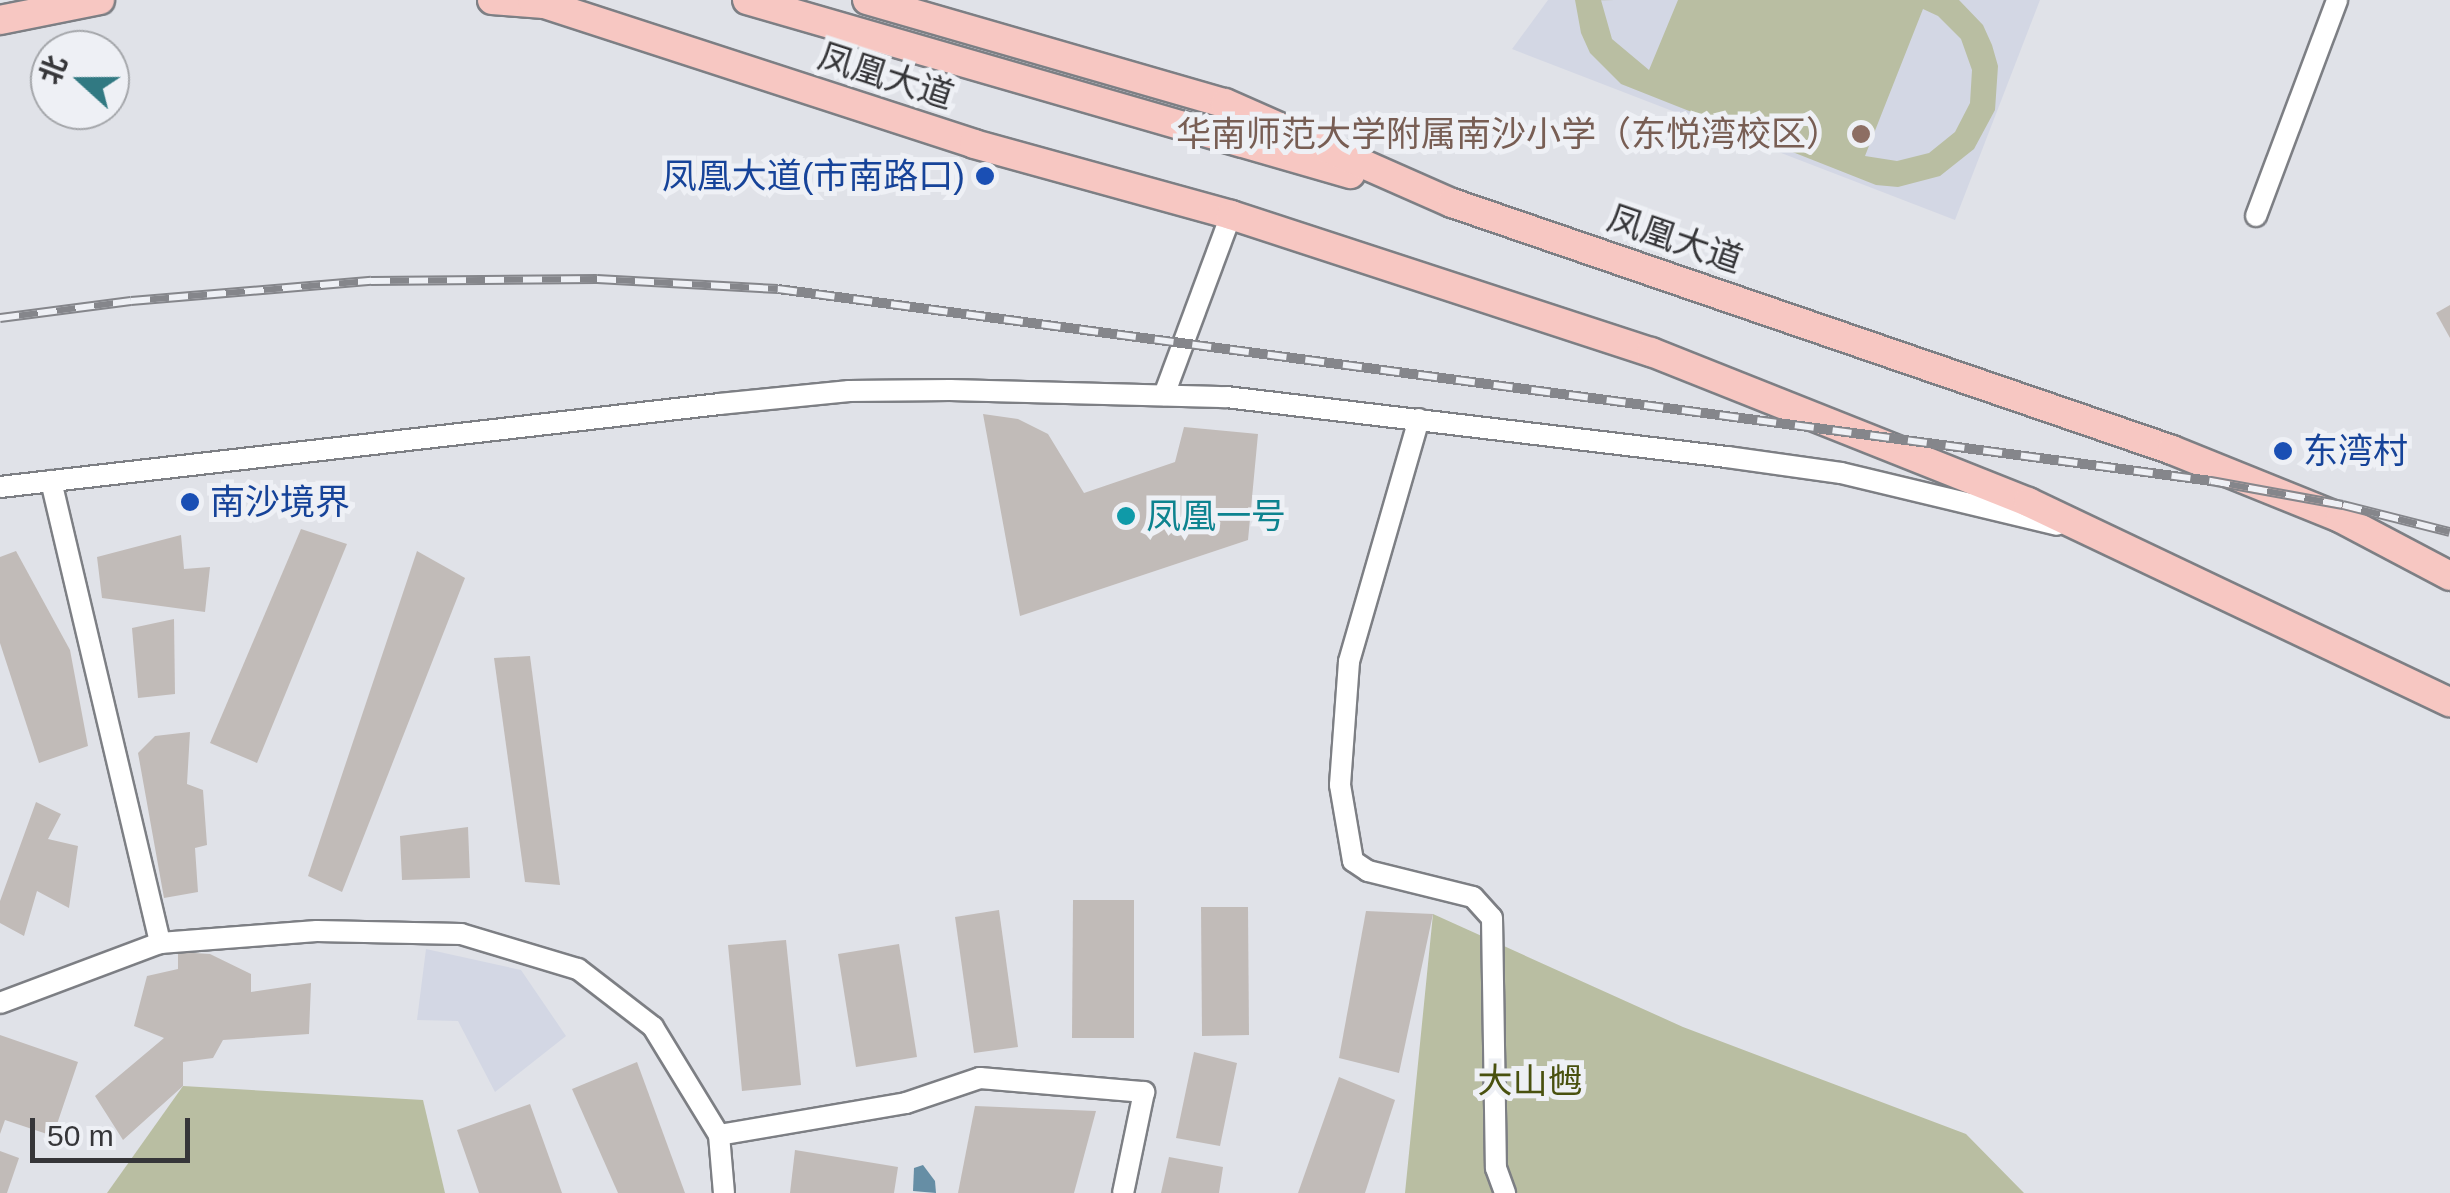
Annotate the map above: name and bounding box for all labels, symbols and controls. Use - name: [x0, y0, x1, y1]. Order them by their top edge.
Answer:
- north arrow: [30, 30, 130, 130]
- street label: 凤凰大道: [813, 34, 959, 118]
- text: 北: [34, 51, 73, 88]
- place label: 华南师范大学附属南沙小学（东悦湾校区）: [1176, 113, 1841, 155]
- marker: 华南师范大学附属南沙小学（东悦湾校区）: [1850, 123, 1872, 145]
- place label: 凤凰大道(市南路口): [662, 155, 965, 197]
- marker: 凤凰大道(市南路口): [974, 165, 996, 187]
- street label: 凤凰大道: [1602, 196, 1748, 282]
- place label: 东湾村: [2303, 430, 2408, 472]
- marker: 东湾村: [2272, 440, 2294, 462]
- place label: 南沙境界: [210, 481, 350, 523]
- marker: 南沙境界: [179, 491, 201, 513]
- place label: 凤凰一号: [1146, 495, 1286, 537]
- marker: 凤凰一号: [1115, 505, 1137, 527]
- park label: 大山乸: [1478, 1060, 1582, 1102]
- scale bar: [35, 1098, 195, 1160]
- text: 50 m: [47, 1119, 114, 1152]

